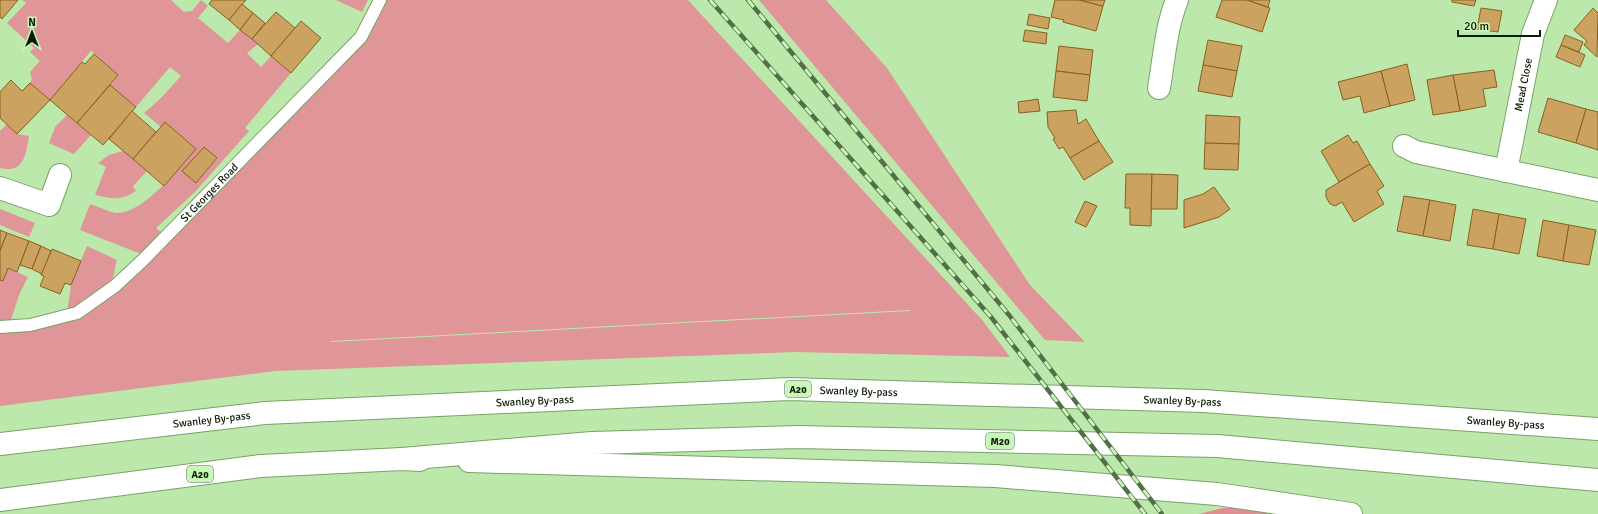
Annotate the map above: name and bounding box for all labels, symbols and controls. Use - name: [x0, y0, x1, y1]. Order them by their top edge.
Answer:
- north arrow: [12, 12, 52, 52]
- scale bar: [1458, 12, 1540, 38]
- text: N: [28, 16, 36, 29]
- text: 20 m: [1464, 19, 1489, 34]
- street label: Mead Close: [1512, 57, 1535, 113]
- street label: St Georges Road: [178, 161, 241, 225]
- road number: A20: [785, 381, 811, 397]
- street label: Swanley By-pass: [819, 384, 898, 399]
- street label: Swanley By-pass: [496, 393, 574, 409]
- street label: Swanley By-pass: [1143, 393, 1222, 409]
- street label: Swanley By-pass: [172, 409, 251, 431]
- street label: Swanley By-pass: [1466, 414, 1545, 432]
- road number: M20: [986, 433, 1014, 449]
- road number: A20: [187, 466, 213, 482]

